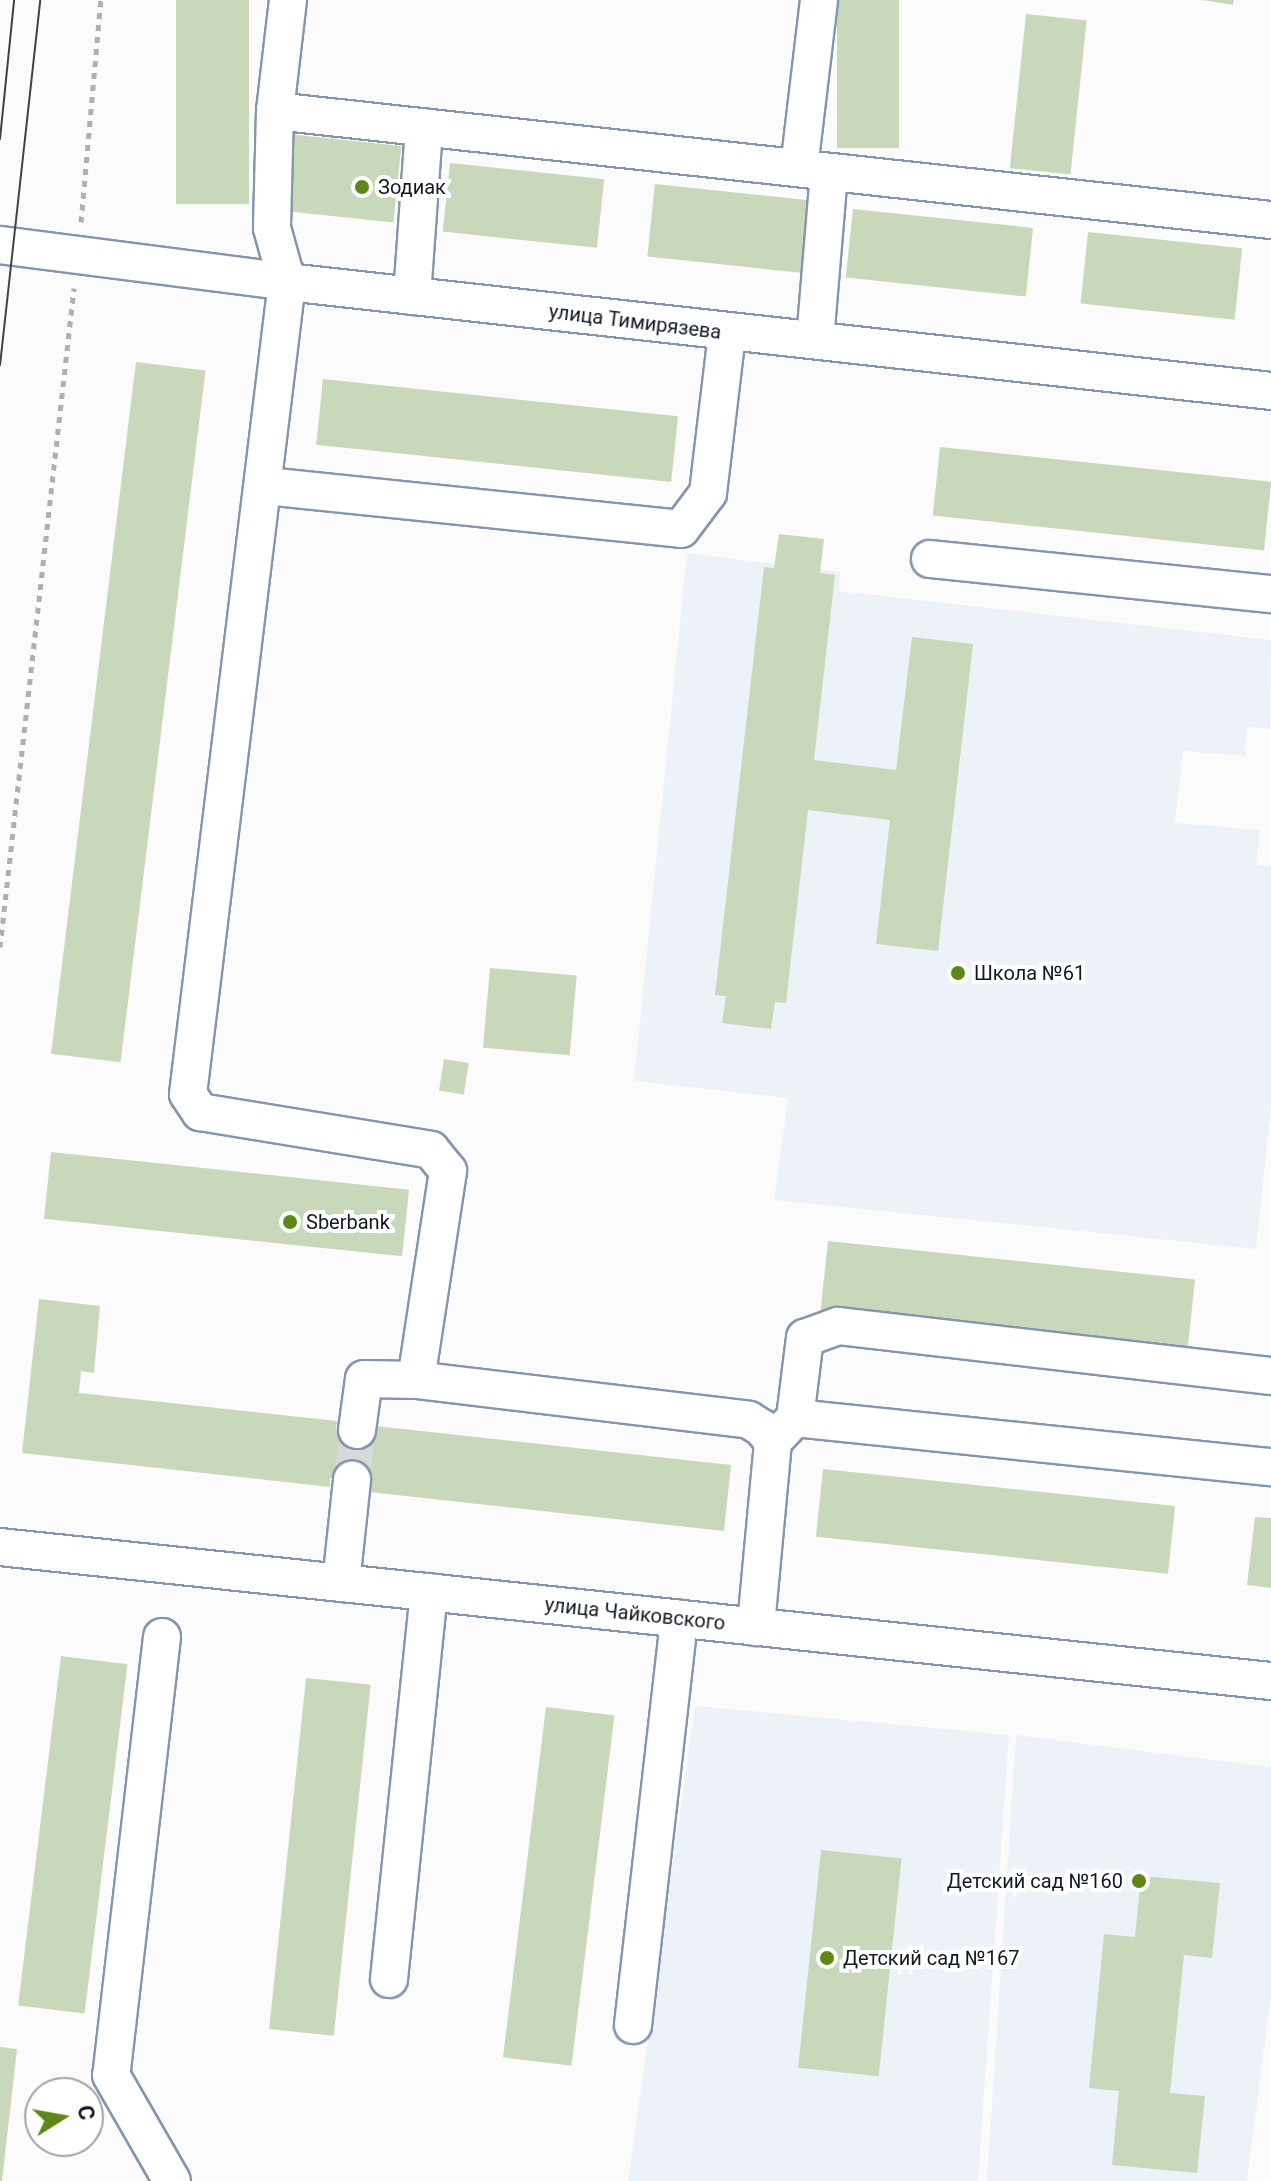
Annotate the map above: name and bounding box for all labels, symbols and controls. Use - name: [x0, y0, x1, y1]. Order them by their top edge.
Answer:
- place label: Зодиак: [378, 175, 446, 199]
- marker: Зодиак: [353, 178, 371, 196]
- street label: улица Тимирязева: [547, 299, 723, 345]
- place label: Школа №61: [974, 961, 1085, 985]
- marker: Школа №61: [949, 964, 967, 982]
- place label: Sberbank: [306, 1210, 390, 1234]
- marker: Sberbank: [281, 1213, 299, 1231]
- street label: улица Чайковского: [543, 1593, 727, 1635]
- place label: Детский сад №160: [947, 1869, 1123, 1893]
- marker: Детский сад №160: [1130, 1872, 1148, 1890]
- place label: Детский сад №167: [843, 1946, 1019, 1970]
- marker: Детский сад №167: [818, 1949, 836, 1967]
- north arrow: [24, 2077, 104, 2157]
- text: С: [72, 2103, 100, 2122]

